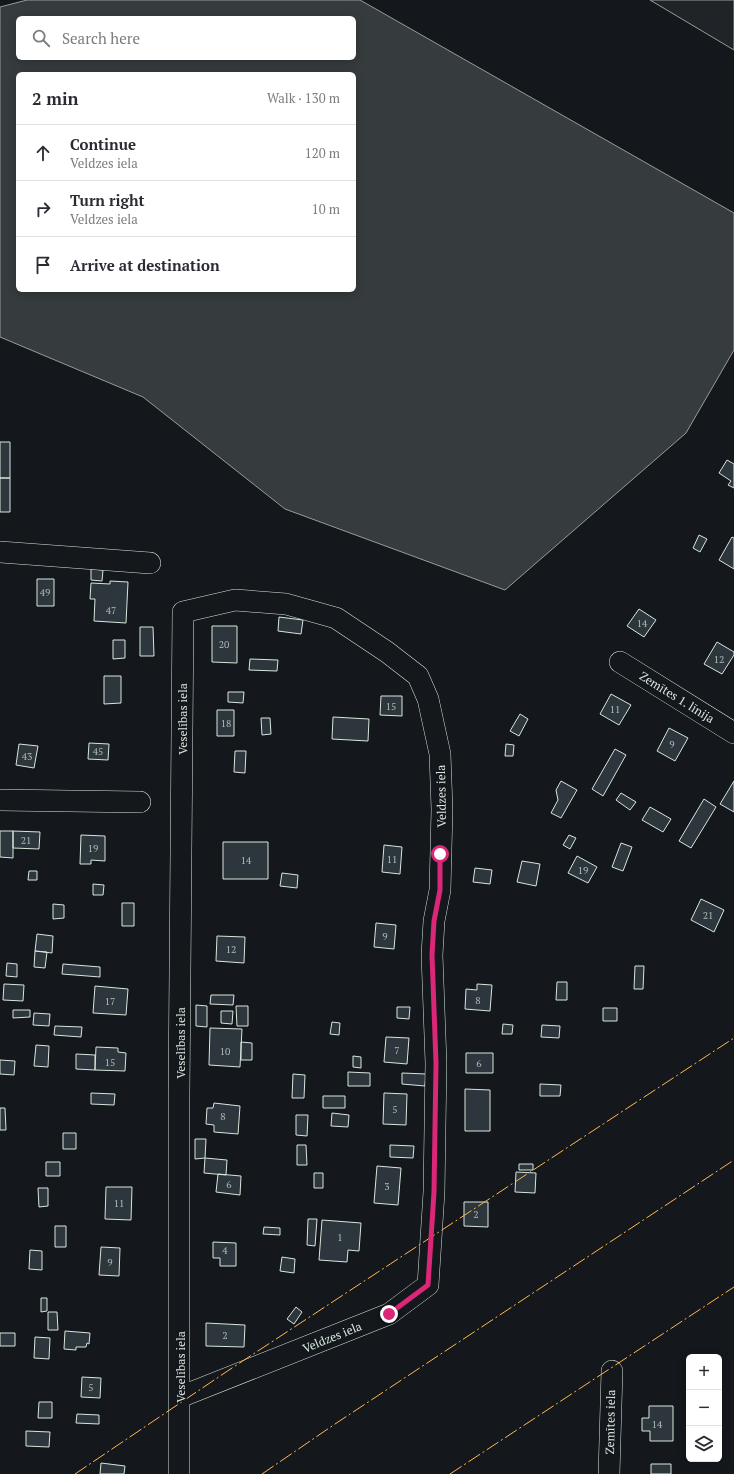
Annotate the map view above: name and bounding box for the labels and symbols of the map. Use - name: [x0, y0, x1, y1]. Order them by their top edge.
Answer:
- house number: 49: [40, 586, 50, 599]
- house number: 47: [106, 604, 116, 617]
- house number: 14: [637, 617, 648, 630]
- house number: 20: [219, 638, 229, 651]
- house number: 12: [714, 653, 724, 666]
- street label: Zemītes 1. līnija: [637, 668, 717, 726]
- street label: Veselības iela: [175, 683, 190, 755]
- house number: 15: [386, 700, 396, 713]
- house number: 11: [610, 703, 620, 716]
- house number: 18: [221, 717, 231, 730]
- house number: 9: [669, 738, 675, 751]
- house number: 45: [93, 745, 103, 758]
- house number: 43: [22, 750, 32, 763]
- street label: Veldzes iela: [433, 765, 449, 827]
- house number: 21: [21, 834, 31, 847]
- house number: 19: [88, 842, 98, 855]
- route start: [431, 845, 449, 863]
- house number: 11: [387, 853, 397, 866]
- house number: 14: [241, 854, 252, 867]
- house number: 19: [578, 864, 588, 877]
- house number: 21: [703, 909, 713, 922]
- house number: 9: [382, 930, 388, 943]
- house number: 12: [226, 943, 236, 956]
- house number: 8: [475, 994, 481, 1007]
- house number: 17: [105, 995, 115, 1008]
- street label: Veselības iela: [173, 1007, 188, 1079]
- house number: 7: [394, 1044, 400, 1057]
- house number: 10: [220, 1045, 230, 1058]
- house number: 15: [105, 1056, 115, 1069]
- house number: 6: [476, 1057, 482, 1070]
- house number: 5: [392, 1103, 398, 1116]
- house number: 8: [220, 1110, 226, 1123]
- house number: 6: [226, 1178, 232, 1191]
- house number: 3: [384, 1180, 390, 1193]
- house number: 11: [114, 1197, 124, 1210]
- house number: 2: [473, 1208, 479, 1221]
- house number: 1: [337, 1231, 343, 1244]
- house number: 4: [222, 1244, 228, 1257]
- house number: 9: [107, 1256, 113, 1269]
- route end: [380, 1305, 398, 1323]
- street label: Veldzes iela: [300, 1318, 364, 1356]
- house number: 2: [222, 1329, 228, 1342]
- street label: Veselības iela: [173, 1331, 188, 1403]
- house number: 5: [88, 1381, 94, 1394]
- street label: Zemītes iela: [602, 1389, 618, 1455]
- house number: 14: [652, 1418, 663, 1431]

